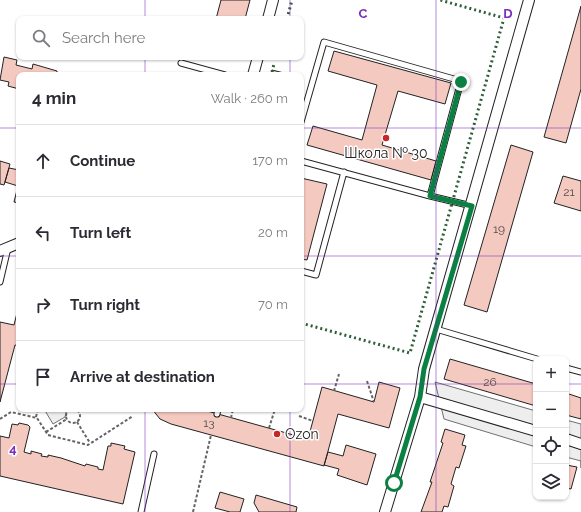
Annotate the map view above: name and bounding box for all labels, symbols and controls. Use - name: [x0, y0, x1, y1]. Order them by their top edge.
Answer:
- text: C: [359, 6, 368, 21]
- text: D: [503, 6, 513, 21]
- search box: [16, 16, 304, 60]
- icon: search: [30, 27, 52, 49]
- text: Search here: [62, 29, 145, 47]
- route end: [452, 73, 470, 91]
- text: 4 min: [32, 88, 76, 108]
- text: Walk · 260 m: [211, 91, 288, 106]
- marker: Школа № 30: [381, 133, 391, 143]
- place label: Школа № 30: [344, 145, 428, 161]
- icon: ahead: [32, 150, 54, 172]
- text: Continue: [70, 152, 135, 170]
- text: 170 m: [252, 153, 288, 168]
- house number: 21: [563, 185, 575, 199]
- icon: left: [32, 222, 54, 244]
- house number: 19: [493, 222, 505, 236]
- text: Turn left: [70, 224, 131, 242]
- text: 20 m: [258, 225, 288, 240]
- icon: right: [32, 294, 54, 316]
- text: Turn right: [70, 296, 140, 314]
- text: 70 m: [258, 297, 288, 312]
- map controls: [533, 356, 569, 500]
- button: +: [533, 356, 569, 392]
- icon: arrive: [32, 366, 54, 388]
- text: Arrive at destination: [70, 368, 215, 386]
- house number: 26: [483, 375, 497, 389]
- button: −: [533, 392, 569, 428]
- house number: 13: [203, 416, 215, 430]
- place label: Ozon: [285, 426, 319, 442]
- button: locate: [533, 428, 569, 464]
- marker: Ozon: [272, 429, 282, 439]
- text: 4: [9, 441, 17, 456]
- button: layers: [533, 464, 569, 500]
- route start: [385, 474, 403, 492]

